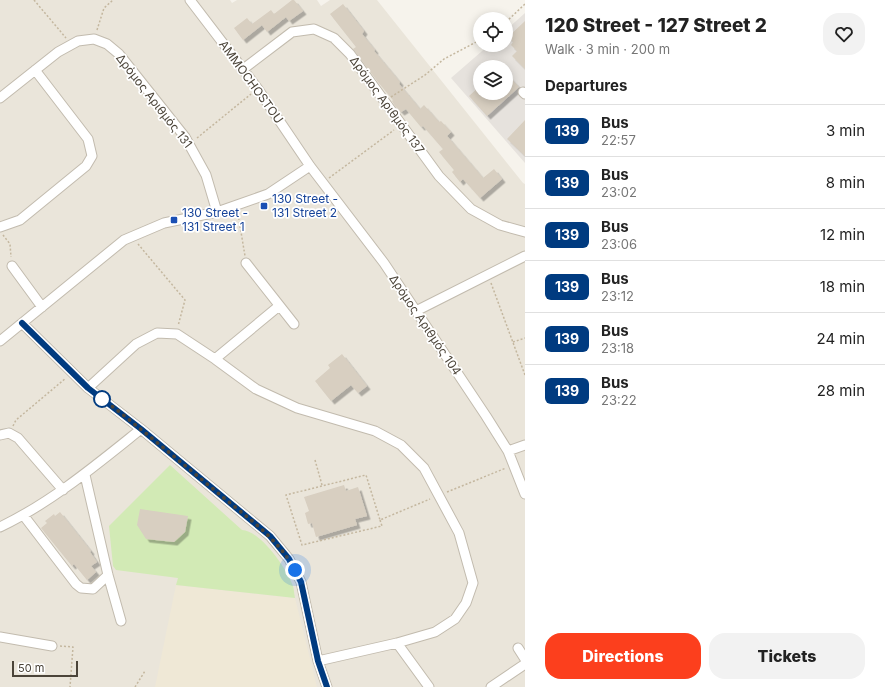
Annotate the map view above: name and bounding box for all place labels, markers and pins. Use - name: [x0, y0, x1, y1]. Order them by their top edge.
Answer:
- place label: 130 Street - 131 Street 2: [272, 191, 338, 220]
- marker: 130 Street - 131 Street 2: [259, 201, 269, 211]
- place label: 130 Street - 131 Street 1: [182, 205, 248, 234]
- marker: 130 Street - 131 Street 1: [169, 215, 179, 225]
- unlabelled marker: [93, 390, 111, 408]

